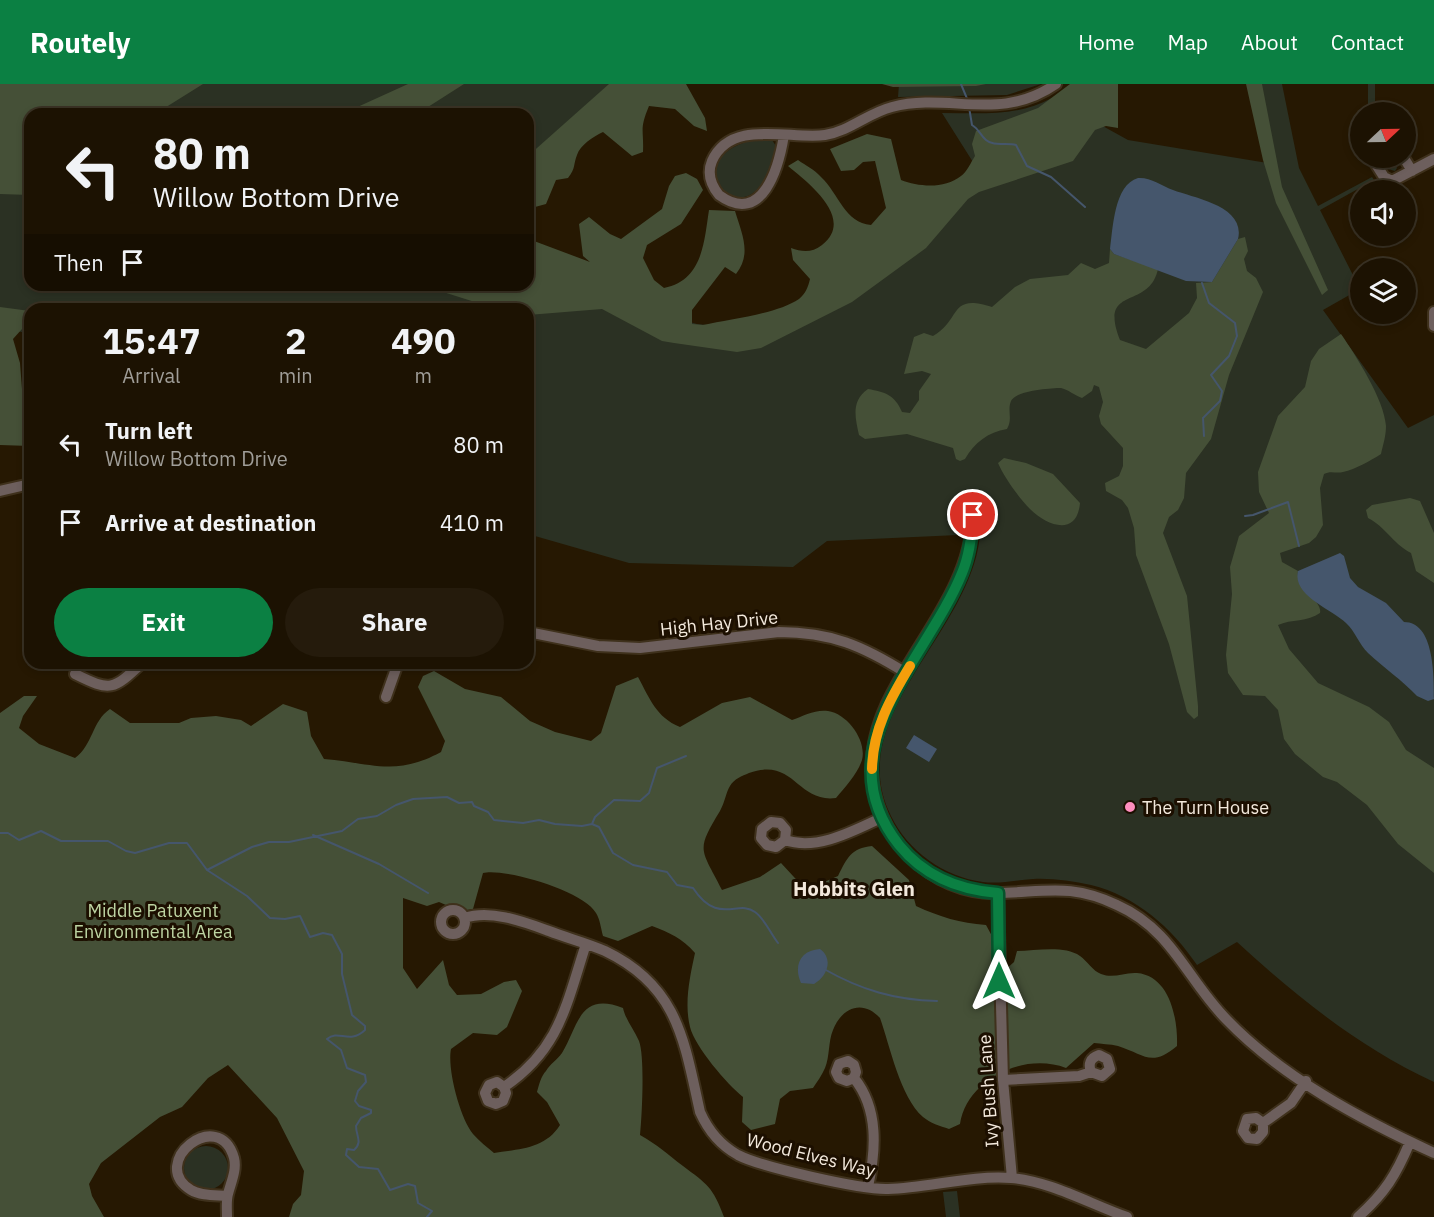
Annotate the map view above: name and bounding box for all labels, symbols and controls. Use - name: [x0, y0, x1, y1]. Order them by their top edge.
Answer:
- text: Routely: [30, 24, 131, 61]
- text: Home: [1078, 28, 1135, 56]
- text: Map: [1168, 28, 1208, 56]
- text: About: [1241, 28, 1298, 56]
- text: Contact: [1331, 28, 1404, 56]
- north arrow: [1350, 102, 1416, 168]
- map controls: [1350, 102, 1416, 324]
- text: 80 m: [153, 126, 251, 181]
- icon: left: [54, 132, 132, 210]
- text: Willow Bottom Drive: [153, 179, 400, 214]
- button: sound: [1350, 180, 1416, 246]
- icon: arrive: [116, 246, 149, 279]
- text: Then: [54, 248, 104, 277]
- button: layers: [1350, 258, 1416, 324]
- text: 15:47: [102, 317, 201, 364]
- text: 2: [285, 317, 307, 364]
- text: 490: [391, 317, 456, 364]
- text: Arrival: [122, 362, 181, 389]
- text: min: [279, 362, 313, 389]
- text: m: [415, 362, 432, 389]
- text: Turn left: [105, 416, 193, 445]
- icon: left: [54, 428, 87, 461]
- text: 80 m: [453, 430, 504, 459]
- text: Willow Bottom Drive: [105, 445, 288, 472]
- pin: [947, 489, 998, 540]
- icon: arrive: [956, 498, 989, 531]
- icon: arrive: [54, 506, 87, 539]
- text: Arrive at destination: [105, 508, 316, 537]
- text: 410 m: [440, 508, 504, 537]
- button: Exit: [54, 588, 273, 657]
- button: Share: [285, 588, 504, 657]
- street label: High Hay Drive: [659, 605, 779, 641]
- place label: The Turn House: [1142, 796, 1269, 819]
- marker: The Turn House: [1123, 800, 1137, 814]
- district label: Hobbits Glen: [793, 875, 915, 902]
- park label: Middle Patuxent Environmental Area: [73, 899, 233, 943]
- position arrow: [967, 949, 1031, 1013]
- street label: Ivy Bush Lane: [973, 1034, 1003, 1148]
- street label: Wood Elves Way: [744, 1128, 878, 1182]

